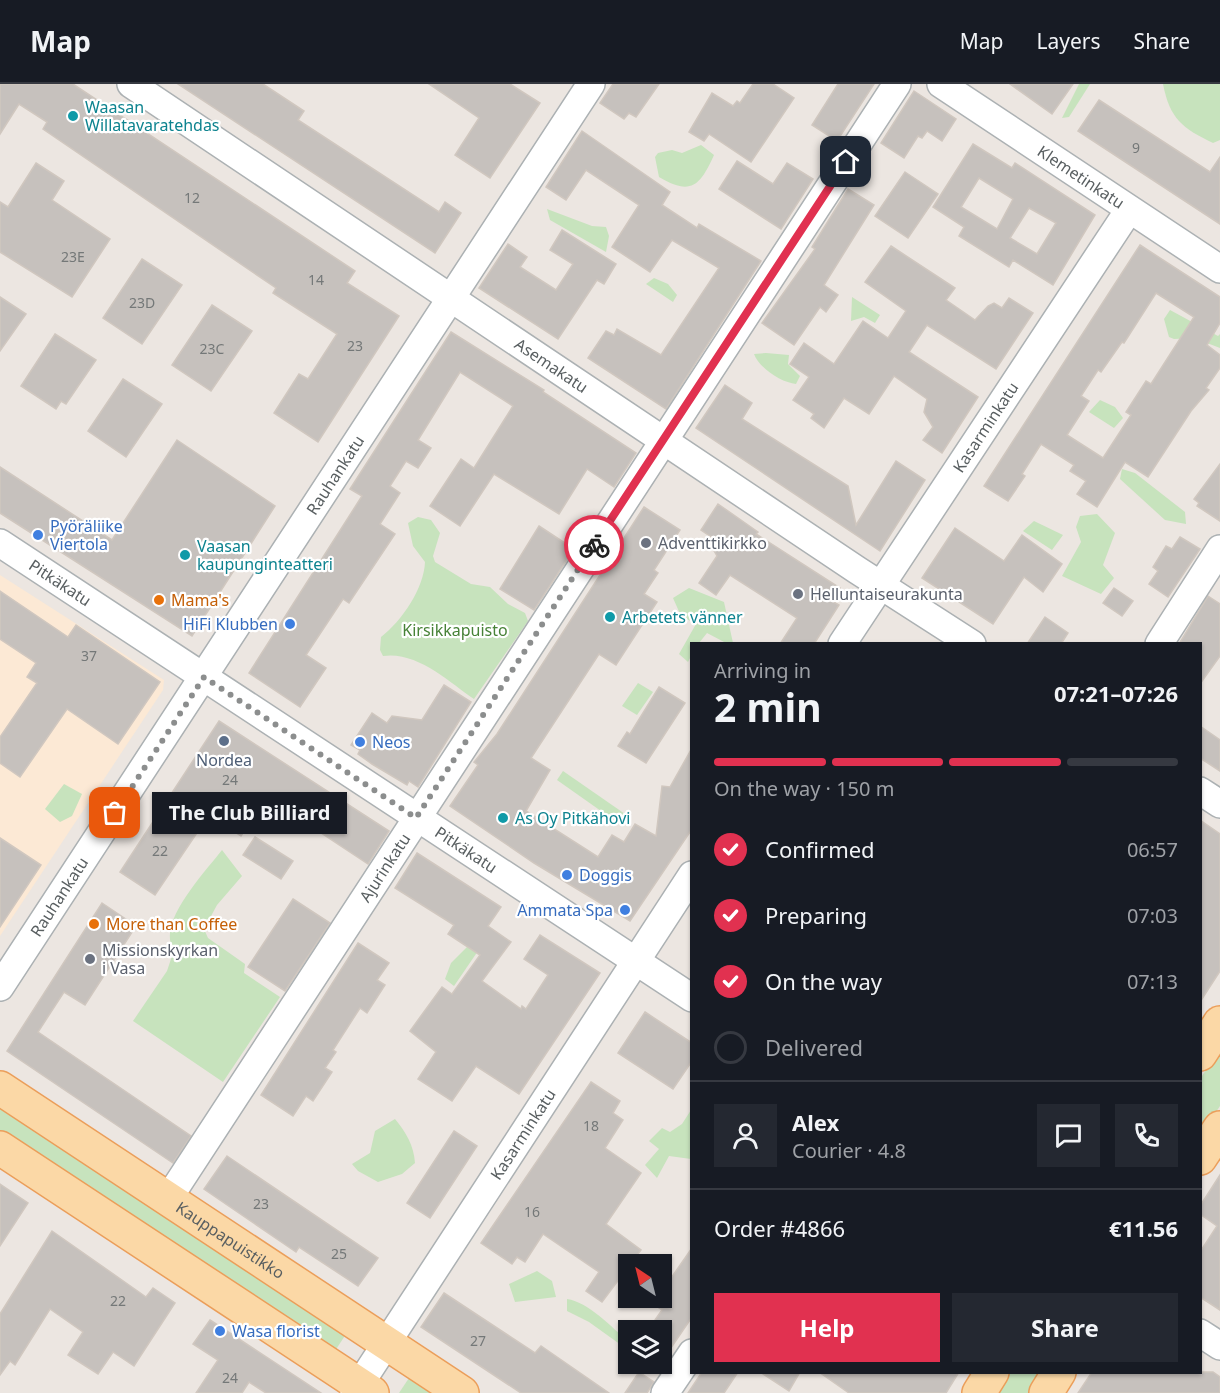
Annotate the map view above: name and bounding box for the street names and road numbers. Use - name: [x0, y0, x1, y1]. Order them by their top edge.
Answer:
- street label: Klemetinkatu: [1033, 140, 1129, 214]
- street label: Asemakatu: [510, 333, 593, 398]
- street label: Kasarminkatu: [947, 378, 1023, 477]
- street label: Rauhankatu: [301, 431, 369, 519]
- street label: Pitkäkatu: [25, 554, 96, 611]
- street label: Pitkäkatu: [431, 821, 502, 878]
- street label: Ajurinkatu: [354, 829, 415, 906]
- street label: Rauhankatu: [25, 853, 93, 941]
- street label: Kasarminkatu: [485, 1085, 561, 1184]
- street label: Kauppapuistikko: [172, 1196, 289, 1284]

